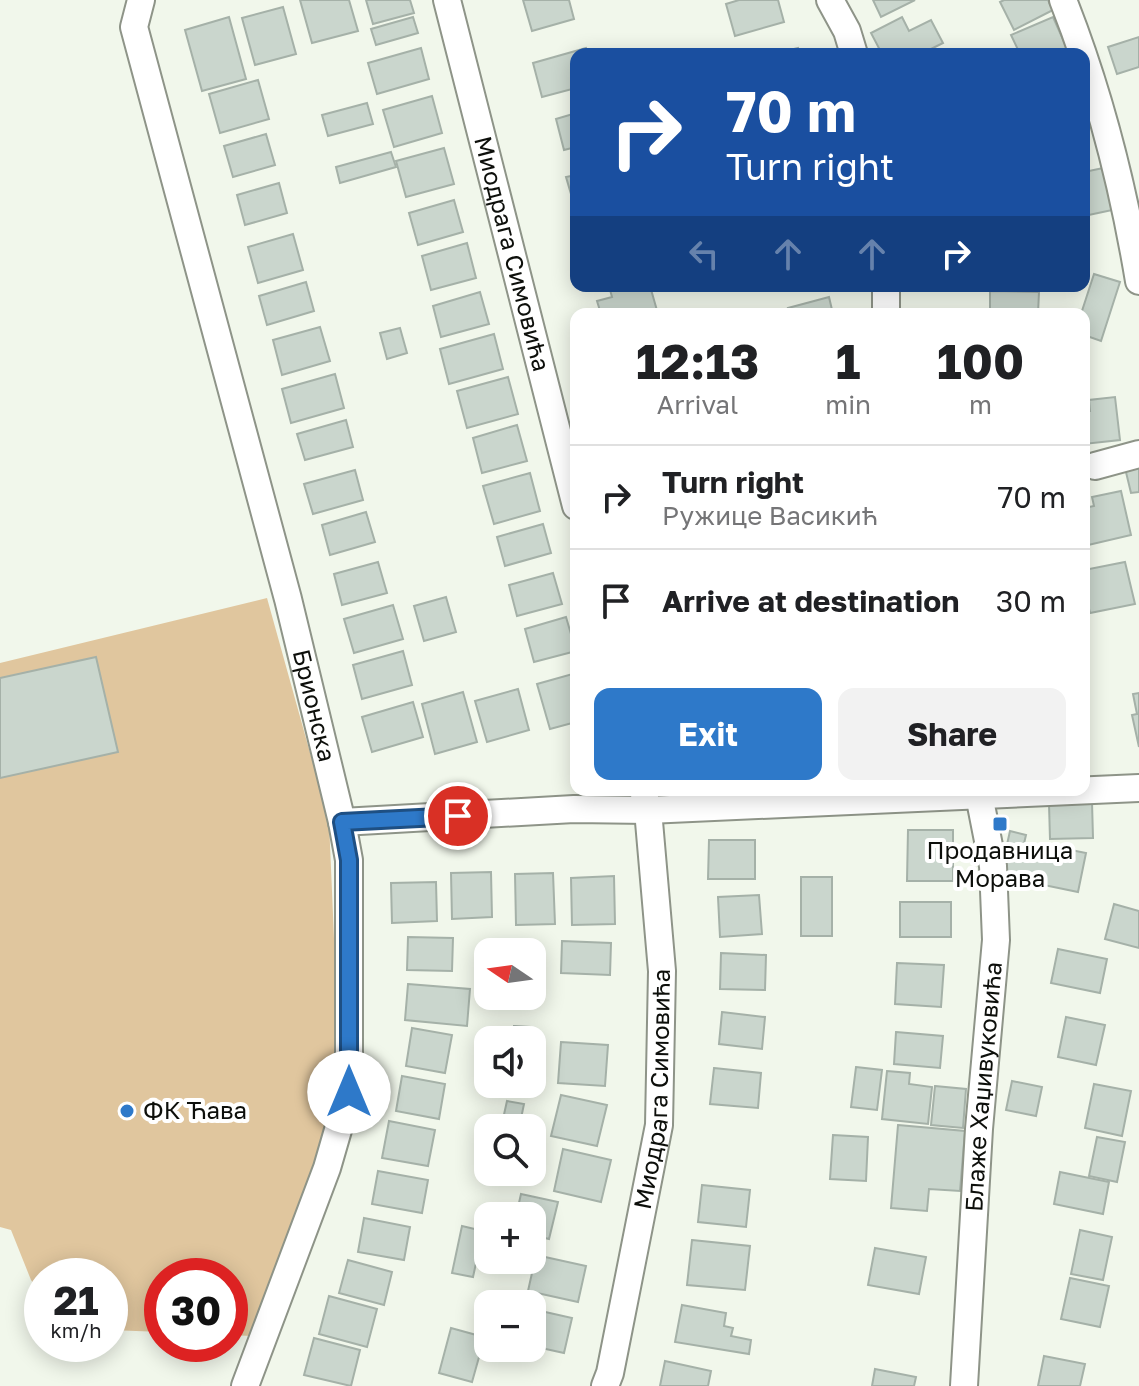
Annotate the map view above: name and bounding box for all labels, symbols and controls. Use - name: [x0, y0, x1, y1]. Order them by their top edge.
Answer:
- text: 70 m: [726, 77, 856, 144]
- icon: right: [594, 80, 698, 184]
- street label: Миодрага Симовића: [469, 133, 557, 374]
- text: Turn right: [726, 145, 894, 188]
- icon: left: [682, 232, 726, 276]
- icon: ahead: [766, 232, 810, 276]
- icon: ahead: [850, 232, 894, 276]
- icon: right: [934, 232, 978, 276]
- text: 12:13: [636, 332, 759, 390]
- text: 1: [836, 332, 860, 390]
- text: 100: [937, 332, 1024, 390]
- text: Arrival: [657, 389, 738, 420]
- text: min: [825, 389, 871, 420]
- text: m: [969, 389, 992, 420]
- text: Turn right: [662, 464, 804, 500]
- icon: right: [594, 475, 638, 519]
- text: 70 m: [997, 479, 1066, 515]
- text: Ружице Васикић: [662, 500, 878, 531]
- icon: arrive: [594, 579, 638, 623]
- text: Arrive at destination: [662, 583, 959, 619]
- text: 30 m: [996, 583, 1066, 619]
- street label: Брионска: [288, 646, 343, 764]
- button: Exit: [594, 688, 822, 780]
- button: Share: [838, 688, 1066, 780]
- pin: [424, 782, 492, 850]
- icon: arrive: [436, 794, 480, 838]
- marker: Продавница Морава: [991, 815, 1009, 833]
- place label: Продавница Морава: [927, 835, 1073, 892]
- north arrow: [474, 938, 546, 1010]
- map controls: [474, 938, 546, 1362]
- street label: Блаже Хаџивуковића: [958, 960, 1007, 1213]
- street label: Миодрага Симовића: [627, 969, 675, 1211]
- button: sound: [474, 1026, 546, 1098]
- position arrow: [307, 1050, 391, 1134]
- place label: ФК Ћава: [143, 1095, 247, 1124]
- marker: ФК Ћава: [118, 1102, 136, 1120]
- button: search: [474, 1114, 546, 1186]
- button: +: [474, 1202, 546, 1274]
- speed limit sign: 30: [144, 1258, 248, 1362]
- text: 21: [54, 1276, 99, 1324]
- button: −: [474, 1290, 546, 1362]
- text: km/h: [51, 1318, 101, 1342]

